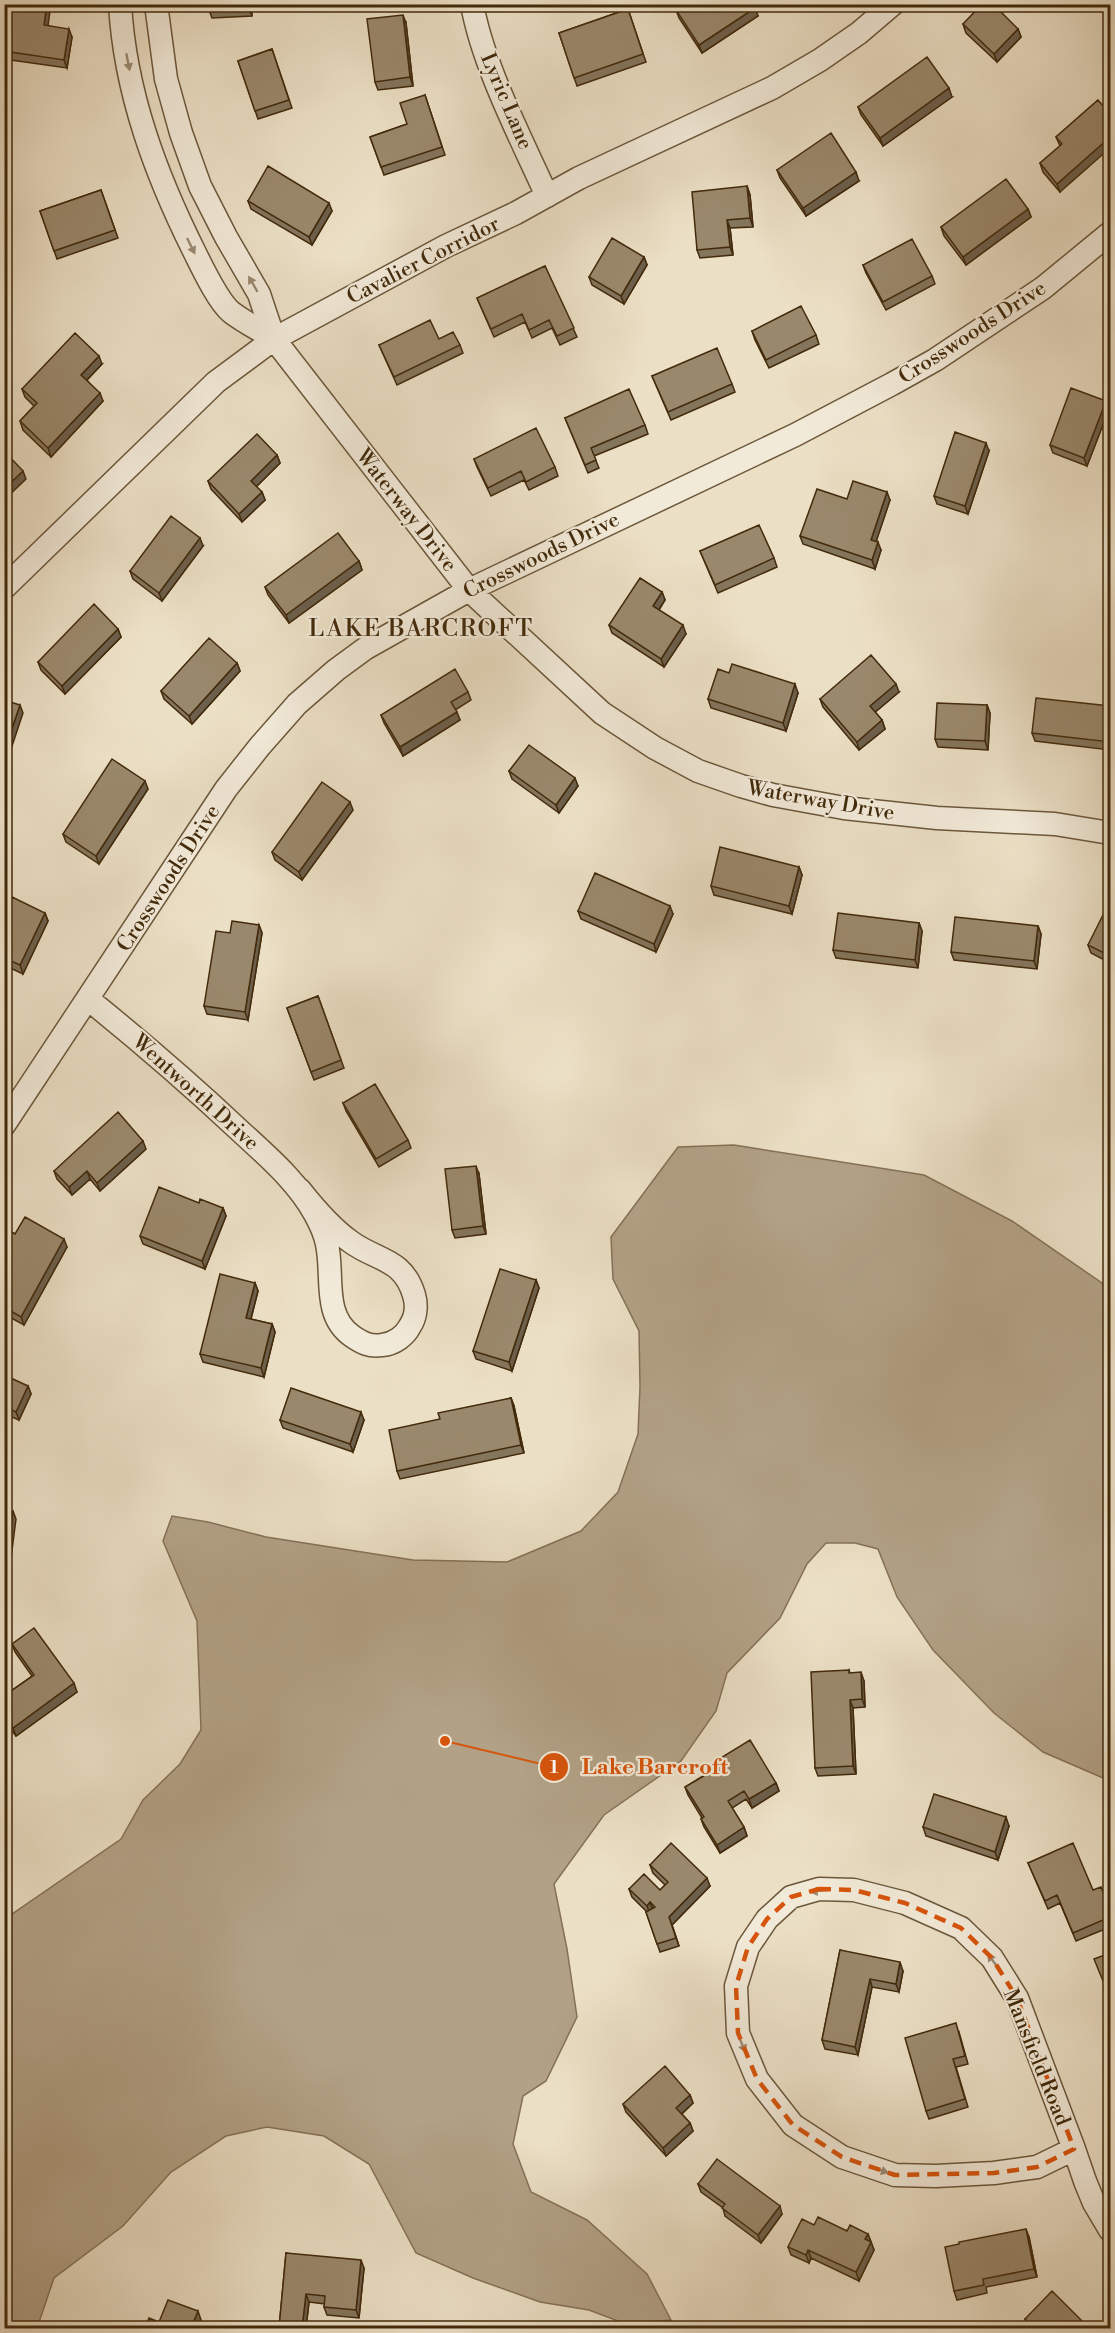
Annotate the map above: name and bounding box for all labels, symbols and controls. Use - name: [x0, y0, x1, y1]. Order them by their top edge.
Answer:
- street label: Lyric Lane: [474, 49, 538, 154]
- one-way arrow: [123, 53, 132, 72]
- street label: Cavalier Corridor: [343, 211, 504, 311]
- one-way arrow: [187, 237, 196, 254]
- one-way arrow: [248, 275, 258, 292]
- street label: Crosswoods Drive: [894, 275, 1051, 390]
- street label: Waterway Drive: [349, 443, 462, 577]
- street label: Crosswoods Drive: [459, 507, 624, 605]
- district label: LAKE BARCROFT: [308, 614, 534, 644]
- street label: Waterway Drive: [744, 775, 897, 827]
- street label: Crosswoods Drive: [111, 800, 226, 957]
- street label: Wentworth Drive: [126, 1028, 264, 1157]
- callout: Lake Barcroft: [539, 1747, 740, 1787]
- text: Lake Barcroft: [582, 1754, 728, 1781]
- text: 1: [550, 1756, 559, 1779]
- one-way arrow: [810, 1886, 829, 1895]
- one-way arrow: [987, 1953, 999, 1969]
- street label: Mansfield Road: [997, 1985, 1075, 2130]
- one-way arrow: [737, 2035, 747, 2053]
- one-way arrow: [871, 2165, 889, 2175]

